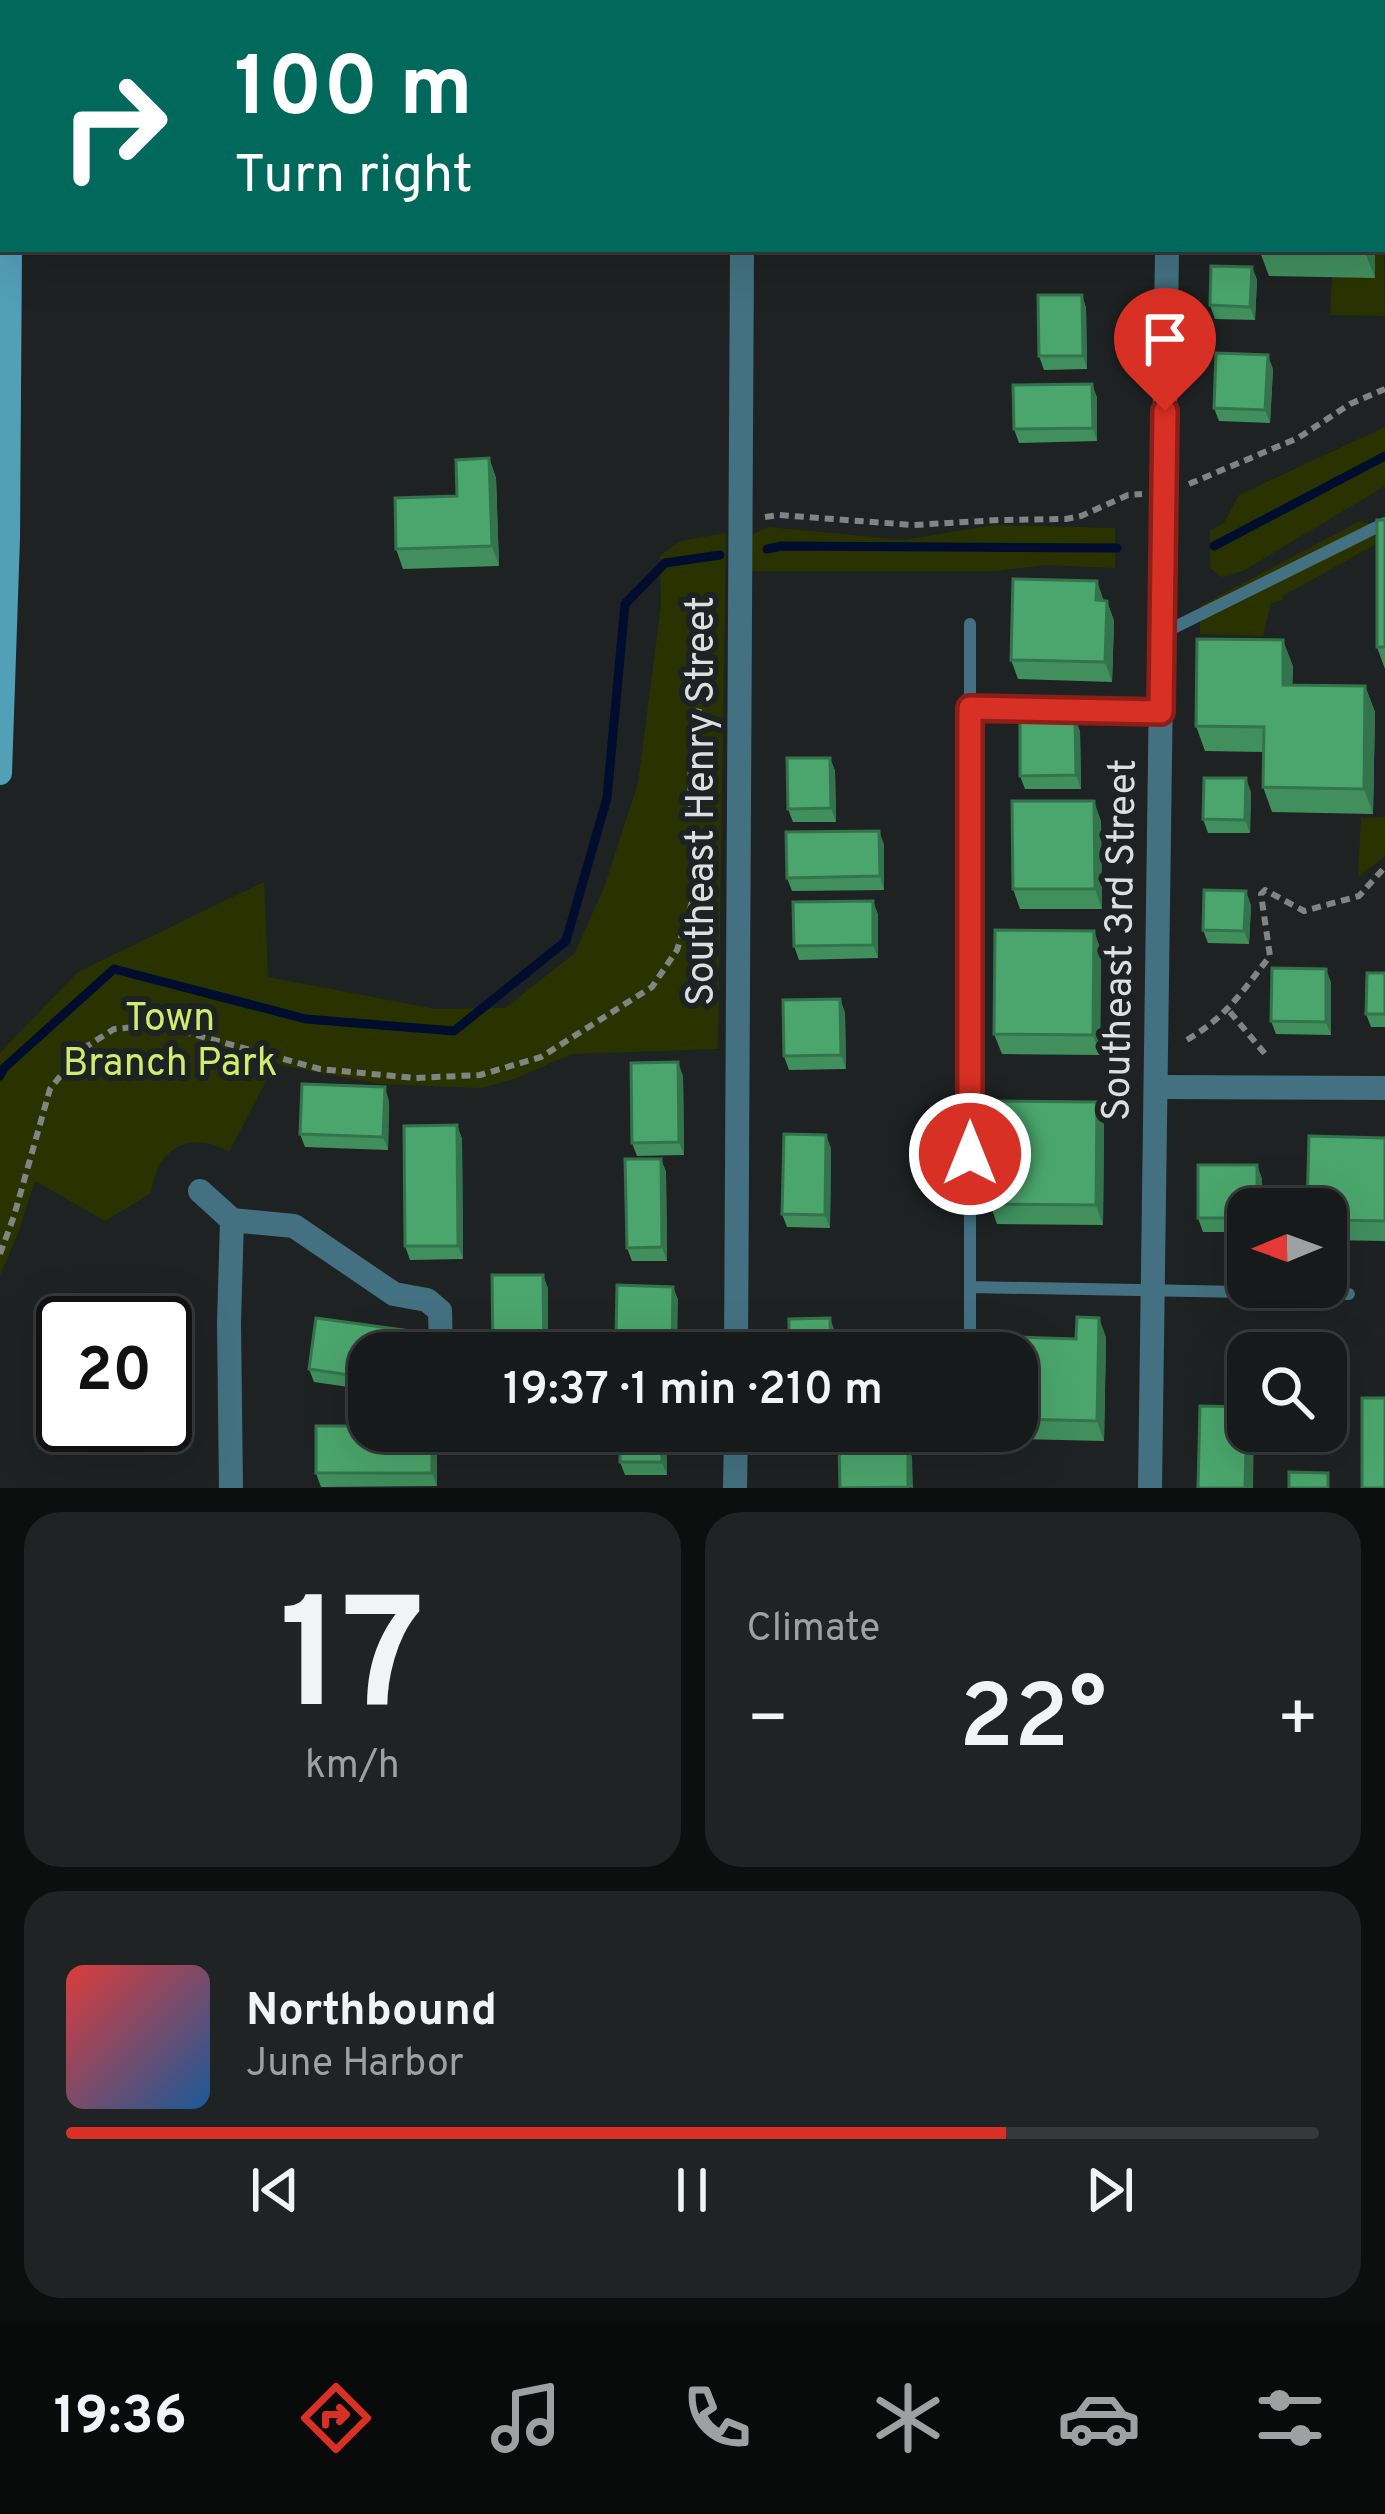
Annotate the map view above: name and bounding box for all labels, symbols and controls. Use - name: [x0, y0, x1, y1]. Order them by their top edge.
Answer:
- text: 100 m: [234, 39, 473, 145]
- icon: right: [36, 48, 192, 204]
- text: Turn right: [234, 143, 473, 212]
- pin: [1114, 288, 1216, 411]
- icon: arrive: [1132, 306, 1198, 372]
- street label: Southeast Henry Street: [679, 596, 728, 1006]
- street label: Southeast 3rd Street: [1094, 759, 1150, 1121]
- park label: Town Branch Park: [63, 996, 277, 1090]
- position arrow: [907, 1091, 1033, 1217]
- north arrow: [1227, 1188, 1347, 1308]
- map controls: [1227, 1188, 1347, 1452]
- speed limit sign: 20: [36, 1296, 192, 1452]
- button: search: [1227, 1332, 1347, 1452]
- text: 19:37 · 1 min · 210 m: [503, 1363, 883, 1420]
- text: 17: [279, 1566, 425, 1764]
- text: Climate: [747, 1606, 880, 1655]
- text: 22°: [959, 1666, 1106, 1779]
- text: −: [747, 1681, 789, 1764]
- text: +: [1276, 1681, 1319, 1764]
- text: km/h: [305, 1743, 400, 1792]
- text: Northbound: [246, 1984, 497, 2041]
- text: June Harbor: [246, 2041, 464, 2090]
- icon: previous: [242, 2157, 308, 2223]
- icon: pause: [659, 2157, 725, 2223]
- icon: next: [1077, 2157, 1143, 2223]
- icon: directions: [294, 2376, 378, 2460]
- icon: music: [484, 2376, 568, 2460]
- icon: phone: [675, 2376, 759, 2460]
- icon: climate: [866, 2376, 950, 2460]
- icon: car: [1057, 2376, 1141, 2460]
- icon: filters: [1248, 2376, 1332, 2460]
- text: 19:36: [53, 2384, 187, 2453]

